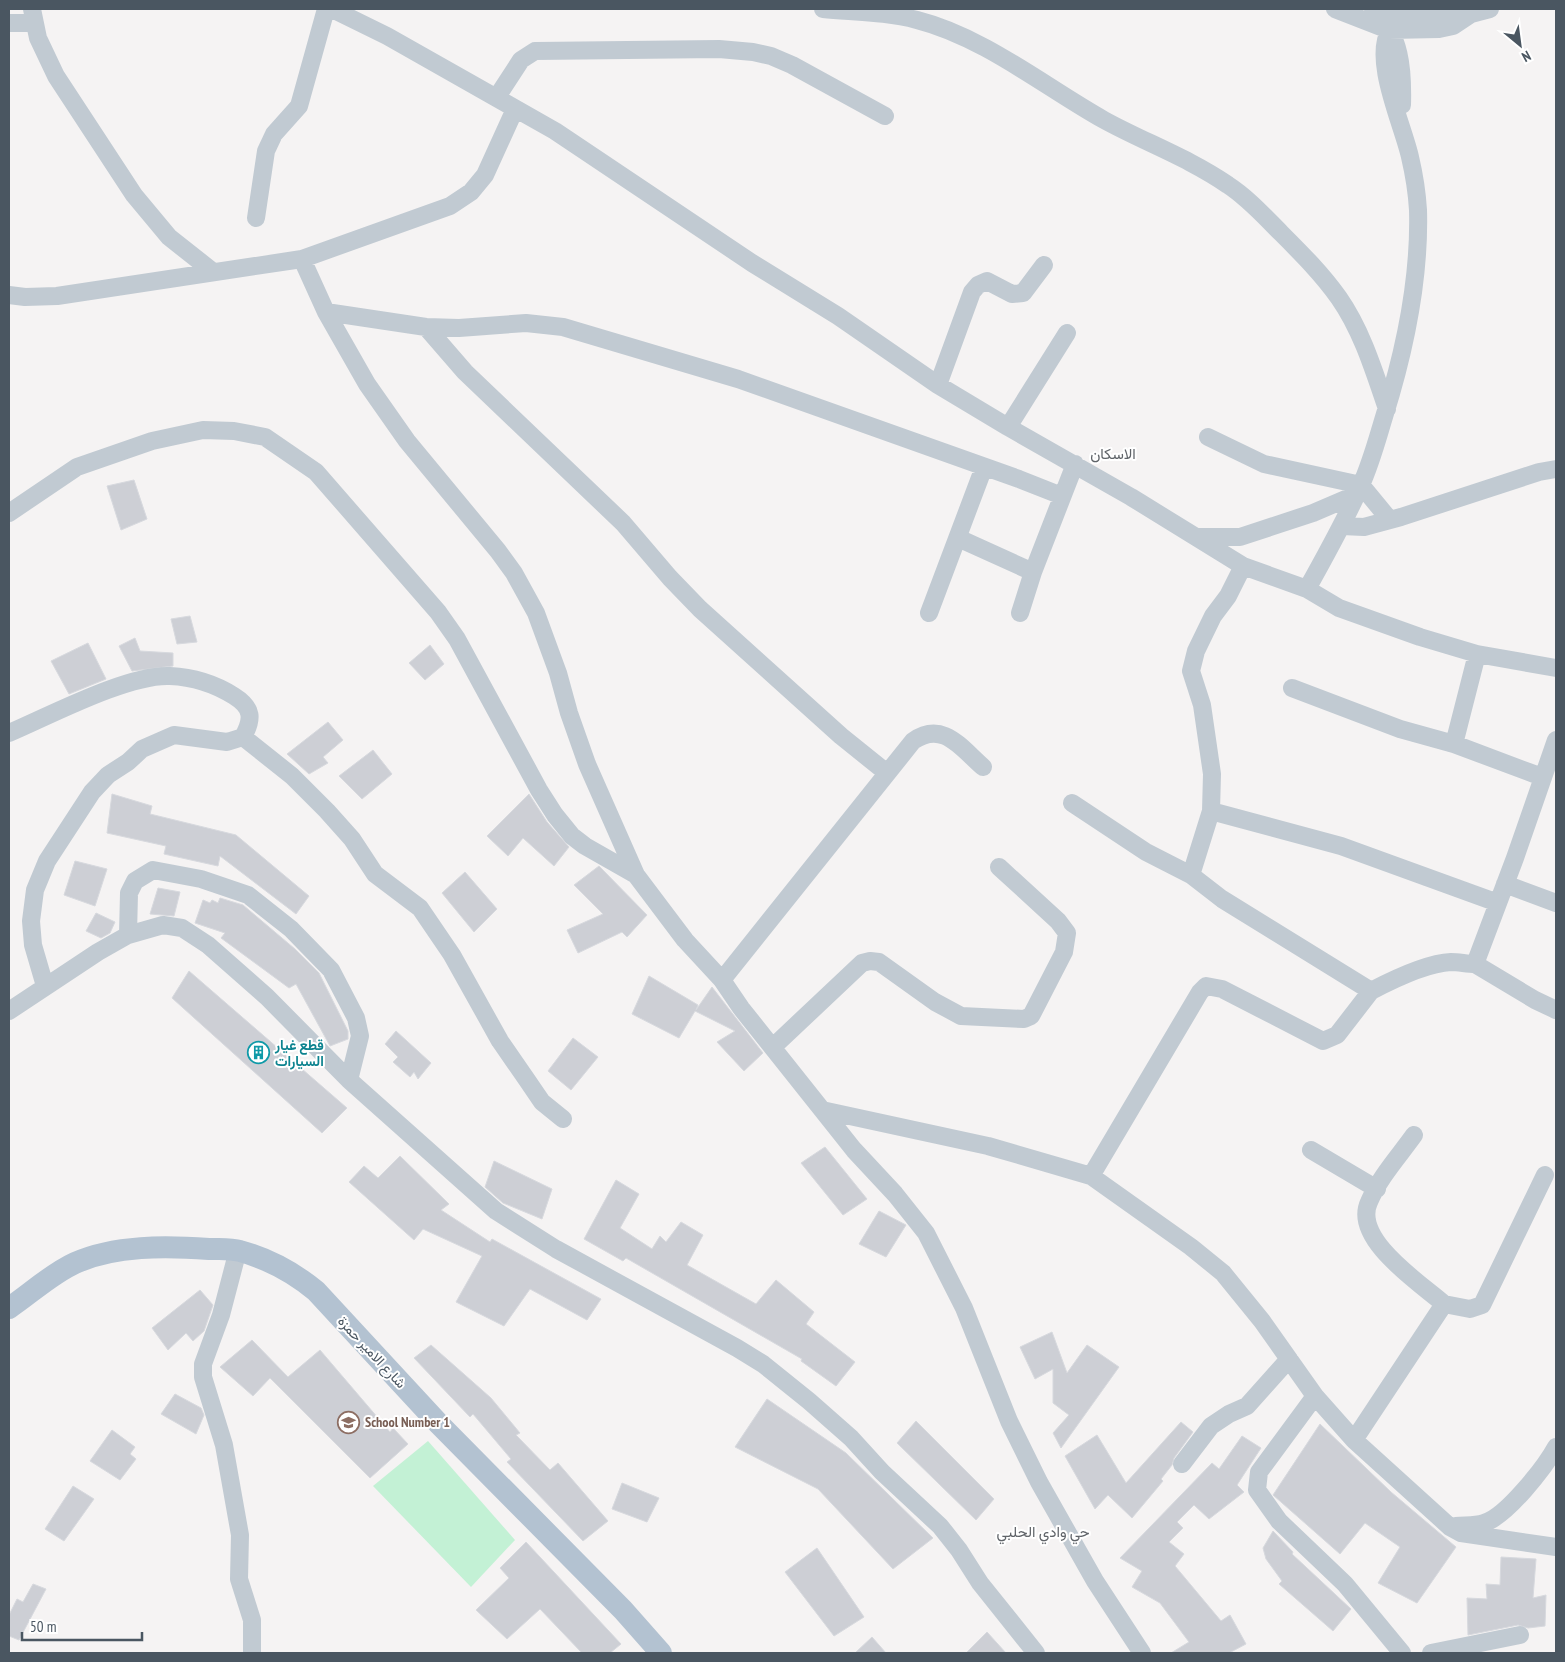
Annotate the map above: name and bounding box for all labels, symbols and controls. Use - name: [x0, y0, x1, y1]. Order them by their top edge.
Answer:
- north arrow: [1495, 20, 1545, 70]
- text: N: [1519, 47, 1534, 66]
- district label: الاسكان: [1090, 444, 1136, 463]
- place label: قطع غيار السيارات: [274, 1036, 324, 1070]
- building icon: قطع غيار السيارات: [247, 1041, 271, 1065]
- street label: شارع الامير حمزة: [333, 1312, 410, 1393]
- school or university icon: School Number 1: [337, 1410, 361, 1434]
- place label: School Number 1: [365, 1413, 450, 1431]
- district label: حي وادي الحلبي: [996, 1522, 1090, 1545]
- scale bar: [22, 1610, 142, 1642]
- text: 50 m: [30, 1617, 56, 1636]

